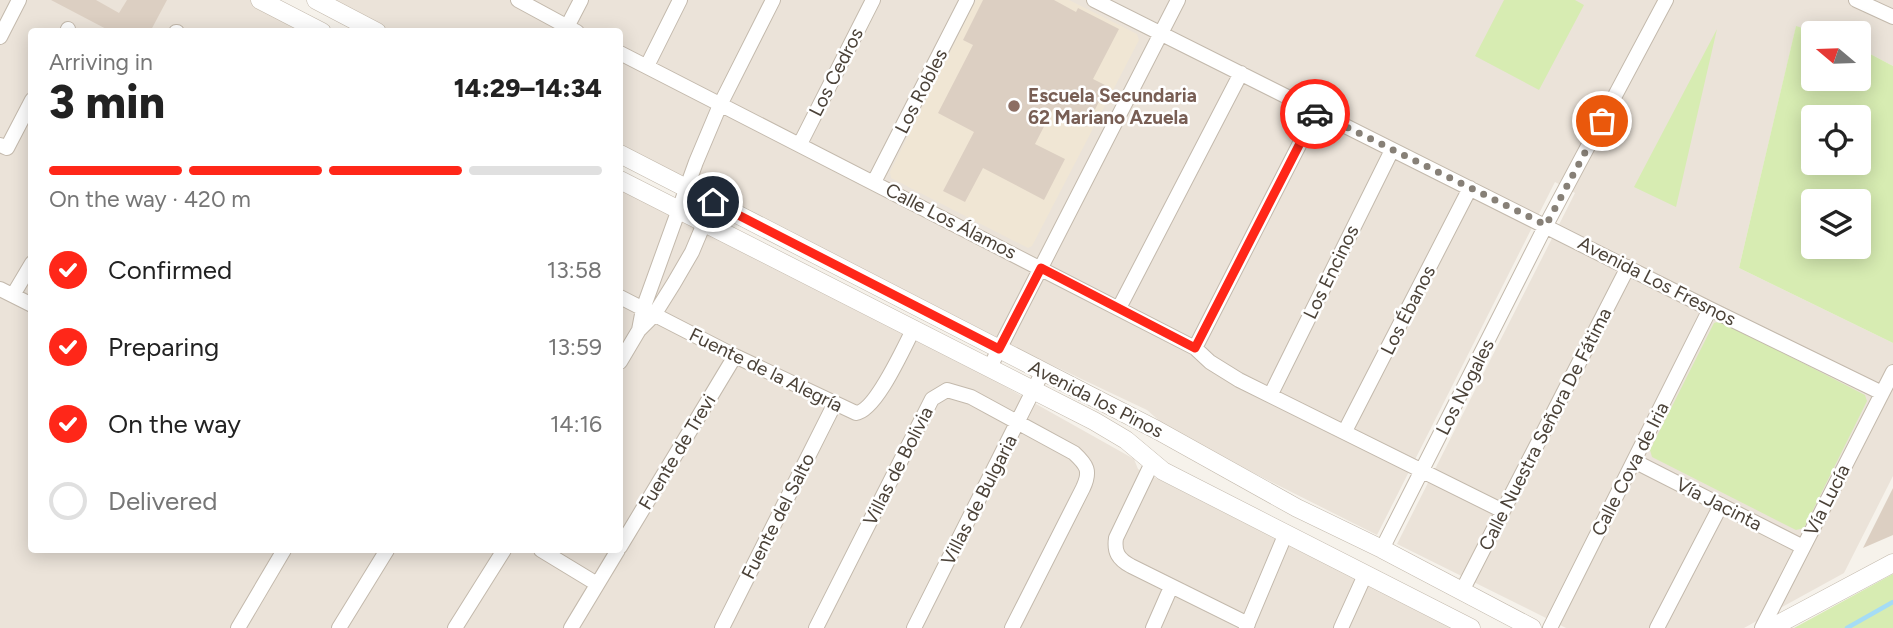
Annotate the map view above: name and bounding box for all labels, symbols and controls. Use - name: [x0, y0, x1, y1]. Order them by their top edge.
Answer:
- north arrow: [1801, 21, 1871, 91]
- map controls: [1801, 21, 1871, 259]
- street label: Los Cedros: [804, 24, 868, 120]
- street label: Los Robles: [890, 45, 952, 137]
- text: Arriving in: [49, 48, 153, 76]
- text: 14:29–14:34: [454, 72, 602, 104]
- text: 3 min: [49, 74, 165, 130]
- courier: [1280, 79, 1350, 149]
- place label: Escuela Secundaria 62 Mariano Azuela: [1028, 84, 1197, 129]
- pin: [1572, 91, 1632, 151]
- icon: car: [1296, 95, 1334, 133]
- marker: Escuela Secundaria 62 Mariano Azuela: [1006, 98, 1022, 114]
- icon: bag: [1583, 102, 1621, 140]
- button: locate: [1801, 105, 1871, 175]
- pin: [683, 172, 743, 232]
- street label: Calle Los Álamos: [882, 178, 1021, 264]
- icon: home: [694, 183, 732, 221]
- text: On the way · 420 m: [49, 185, 251, 213]
- button: layers: [1801, 189, 1871, 259]
- street label: Los Encinos: [1298, 221, 1364, 323]
- street label: Avenida Los Fresnos: [1574, 231, 1740, 331]
- icon: check: [49, 251, 87, 289]
- text: Confirmed: [108, 254, 232, 286]
- text: 13:58: [547, 256, 602, 284]
- street label: Los Ébanos: [1376, 261, 1440, 358]
- street label: Calle Nuestra Señora De Fátima: [1474, 304, 1616, 554]
- street label: Fuente de la Alegría: [686, 323, 846, 417]
- icon: check: [49, 328, 87, 366]
- text: Preparing: [108, 331, 219, 363]
- text: 13:59: [548, 333, 602, 361]
- street label: Los Nogales: [1431, 335, 1499, 439]
- street label: Avenida los Pinos: [1025, 355, 1167, 443]
- street label: Fuente de Trevi: [634, 390, 720, 514]
- street label: Calle Cova de Iria: [1586, 398, 1674, 540]
- street label: Villas de Bolivia: [858, 403, 938, 529]
- icon: check: [49, 405, 87, 443]
- text: On the way: [108, 408, 241, 440]
- text: 14:16: [550, 410, 602, 438]
- street label: Villas de Bulgaria: [936, 431, 1022, 569]
- street label: Fuente del Salto: [736, 449, 820, 583]
- street label: Vía Lucía: [1799, 461, 1855, 539]
- street label: Vía Jacinta: [1672, 473, 1766, 535]
- text: Delivered: [108, 485, 217, 517]

